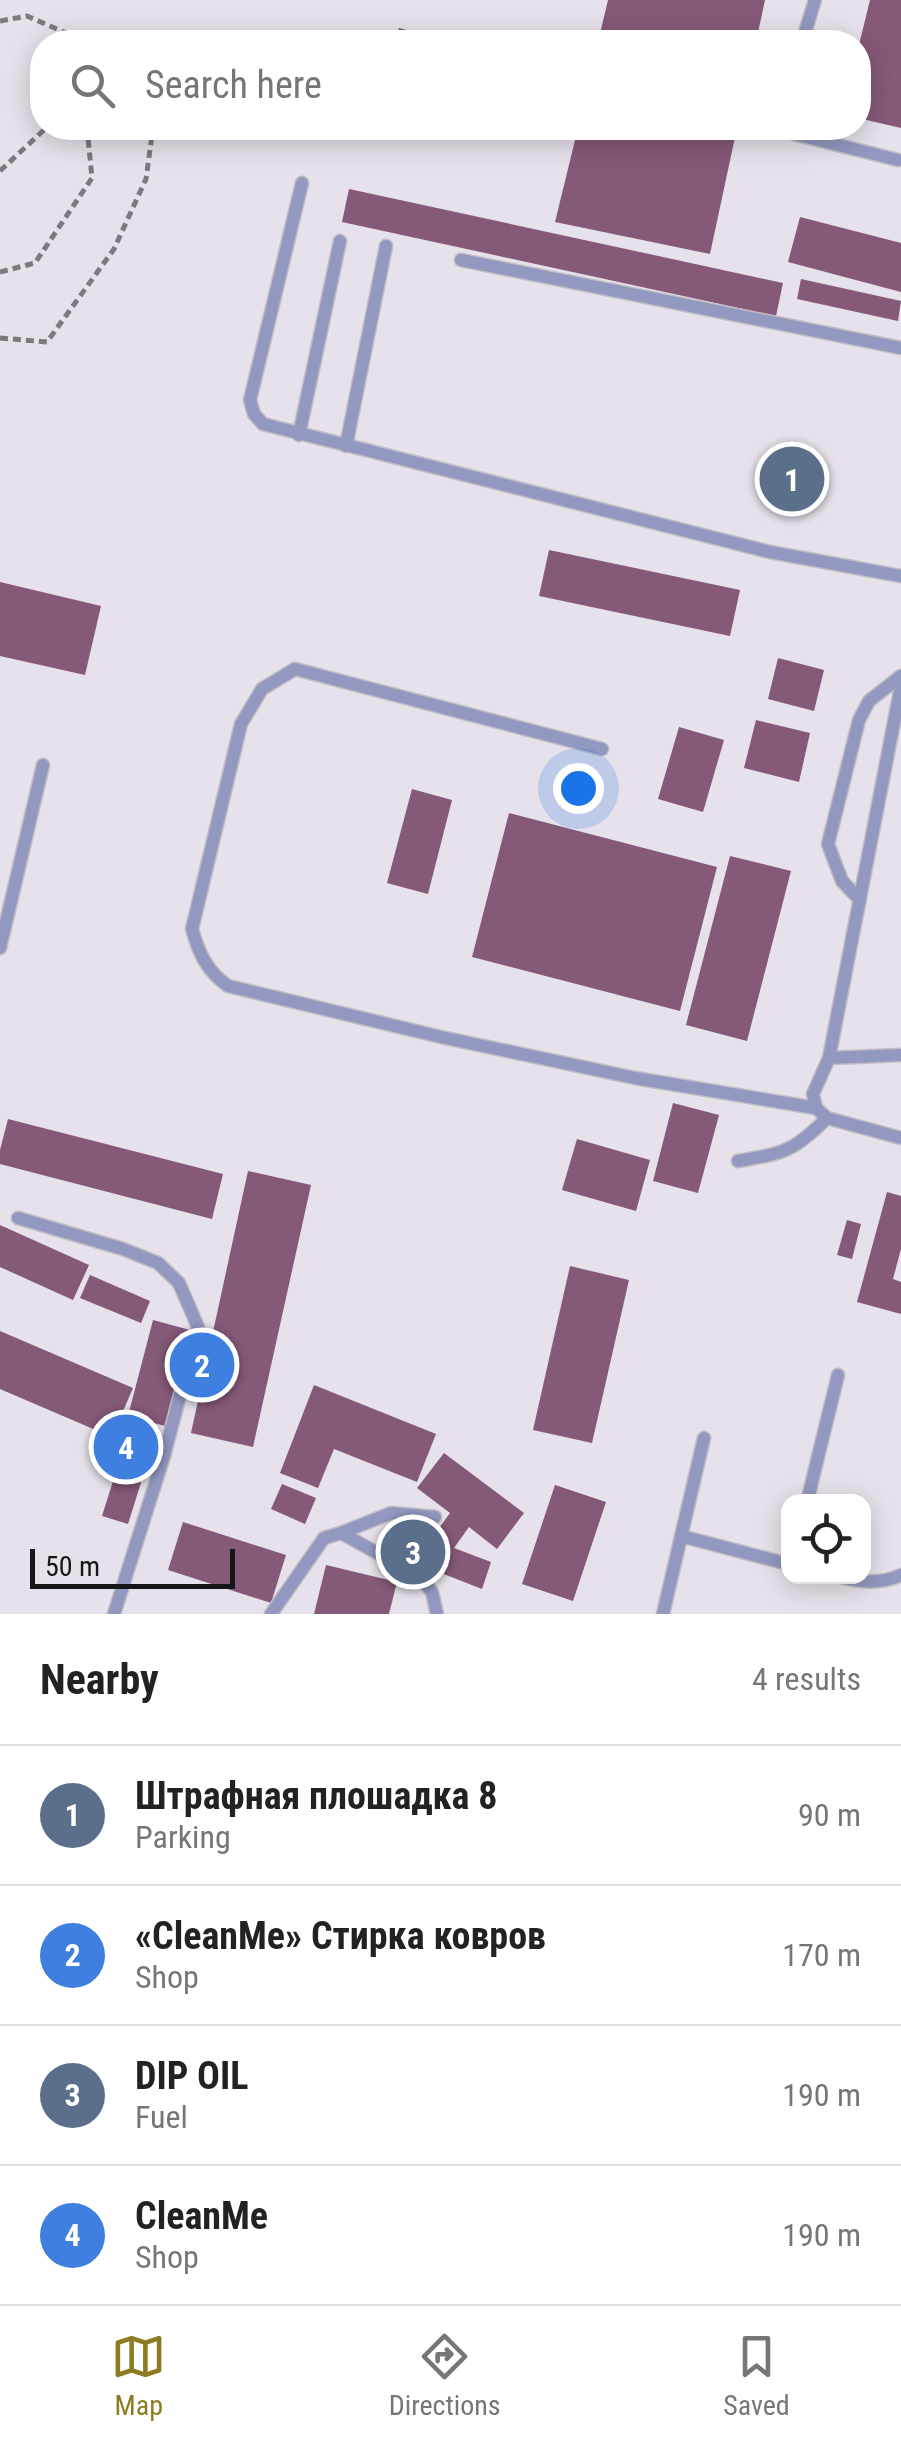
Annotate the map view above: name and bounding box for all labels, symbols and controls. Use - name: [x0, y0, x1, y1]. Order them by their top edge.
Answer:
- search box: [30, 30, 871, 140]
- icon: search: [65, 58, 120, 113]
- text: Search here: [145, 63, 322, 107]
- pin: 1: [760, 442, 824, 516]
- your location: [553, 763, 604, 814]
- pin: 2: [170, 1328, 234, 1402]
- pin: 4: [94, 1410, 158, 1484]
- map controls: [781, 1494, 871, 1584]
- button: locate: [781, 1494, 871, 1584]
- pin: 3: [380, 1514, 446, 1590]
- scale bar: [30, 1544, 235, 1588]
- text: 50 m: [45, 1550, 100, 1583]
- text: Nearby: [40, 1655, 159, 1704]
- text: 4 results: [752, 1660, 861, 1698]
- text: Штрафная плошадка 8: [135, 1774, 497, 1818]
- text: 1: [64, 1796, 81, 1834]
- text: 90 m: [798, 1796, 861, 1834]
- text: Parking: [135, 1818, 231, 1856]
- text: «CleanMe» Стирка ковров: [135, 1914, 546, 1958]
- text: 2: [64, 1936, 81, 1974]
- text: 170 m: [782, 1936, 861, 1974]
- text: Shop: [135, 1958, 199, 1996]
- text: DIP OIL: [135, 2054, 248, 2098]
- text: 3: [64, 2076, 81, 2114]
- text: 190 m: [782, 2076, 861, 2114]
- text: Fuel: [135, 2098, 188, 2136]
- text: CleanMe: [135, 2194, 268, 2238]
- text: 4: [64, 2216, 81, 2254]
- text: 190 m: [782, 2216, 861, 2254]
- text: Shop: [135, 2238, 199, 2276]
- tab: Map: [111, 2329, 166, 2422]
- tab: Directions: [389, 2329, 501, 2422]
- tab: Saved: [723, 2329, 790, 2422]

